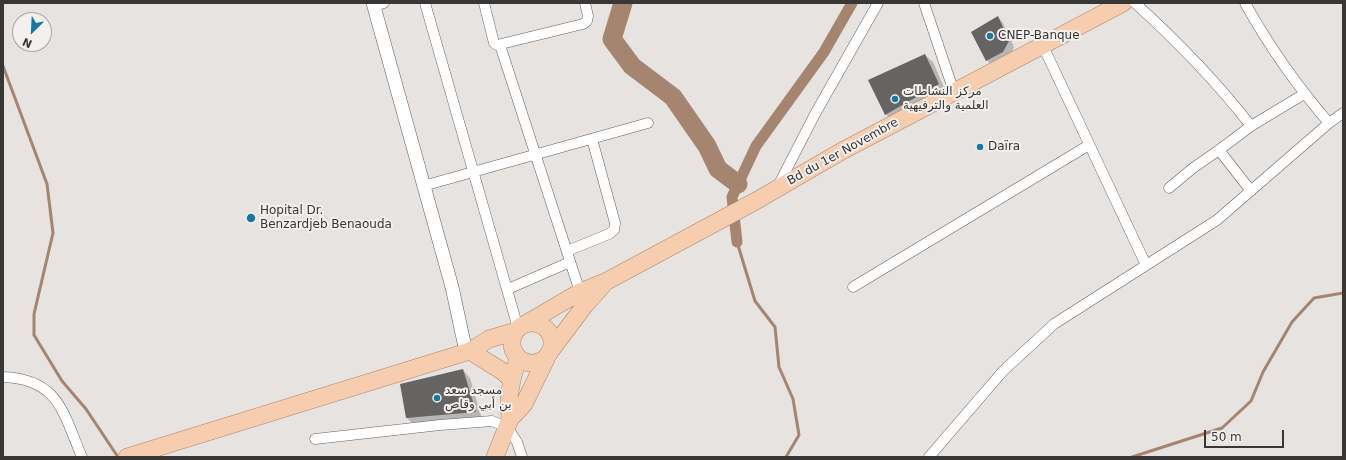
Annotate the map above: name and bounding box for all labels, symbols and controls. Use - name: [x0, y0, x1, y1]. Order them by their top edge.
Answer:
- north arrow: [12, 12, 52, 52]
- place label: CNEP-Banque: [998, 29, 1080, 43]
- marker: CNEP-Banque: [985, 31, 995, 41]
- text: N: [20, 35, 34, 50]
- place label: مركز النشاطات العلمية والترفيهية: [903, 85, 989, 113]
- marker: مركز النشاطات العلمية والترفيهية: [890, 94, 900, 104]
- street label: Bd du 1er Novembre: [785, 115, 901, 189]
- place label: Daïra: [988, 140, 1020, 154]
- marker: Daïra: [975, 142, 985, 152]
- place label: Hopital Dr. Benzardjeb Benaouda: [260, 204, 392, 232]
- marker: Hopital Dr. Benzardjeb Benaouda: [245, 212, 257, 224]
- place label: مسجد سعد بن أبي وقاص: [445, 384, 511, 412]
- marker: مسجد سعد بن أبي وقاص: [432, 393, 442, 403]
- scale bar: [1206, 422, 1286, 448]
- text: 50 m: [1211, 430, 1242, 444]

